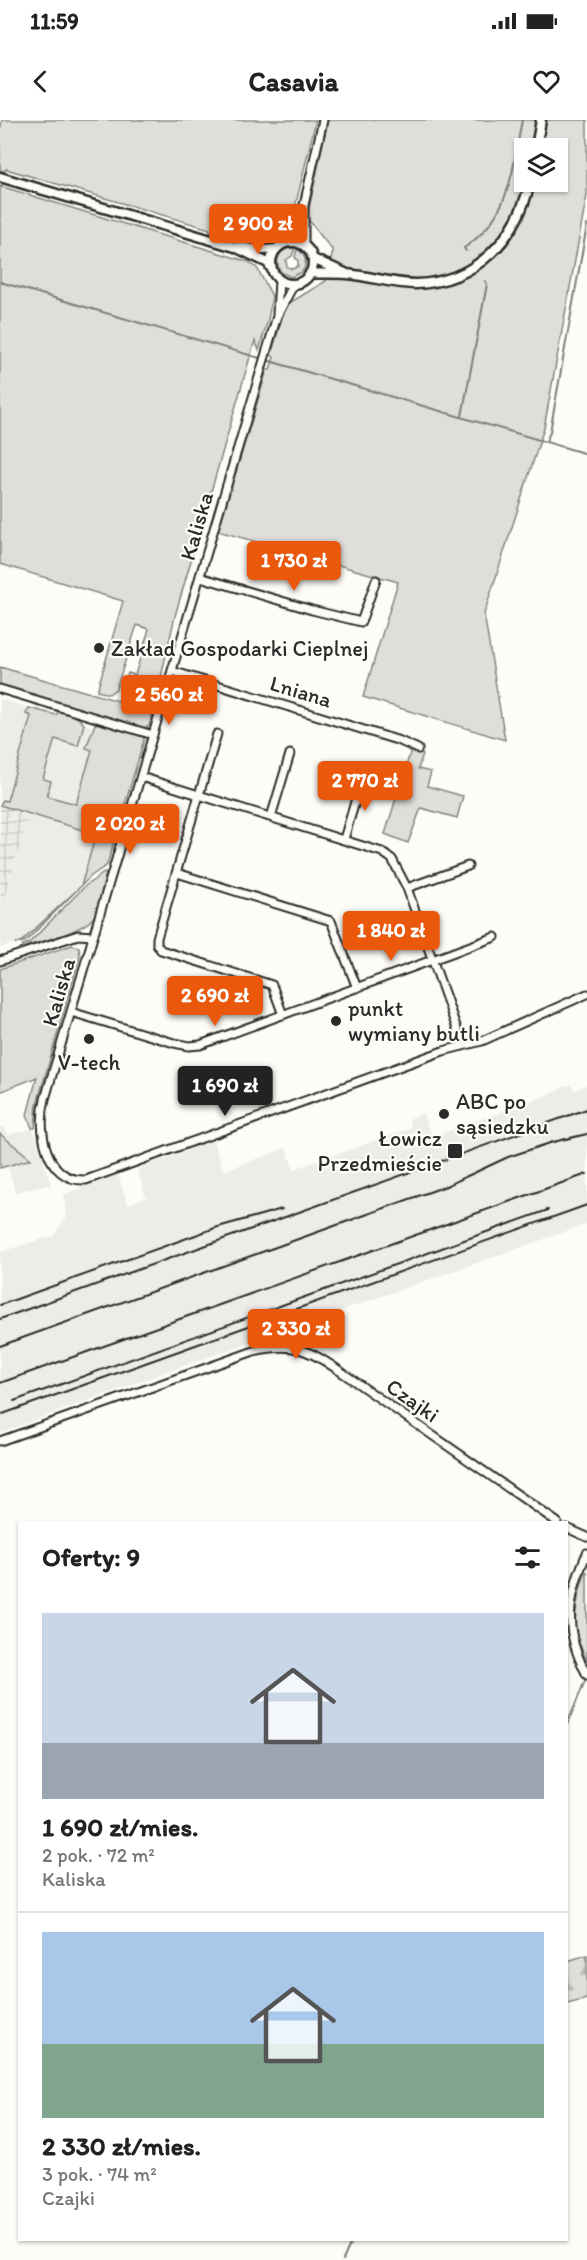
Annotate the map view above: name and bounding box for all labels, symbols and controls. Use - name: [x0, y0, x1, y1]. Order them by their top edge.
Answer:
- text: 11:59: [30, 8, 79, 35]
- icon: back: [24, 65, 57, 98]
- text: Casavia: [248, 65, 339, 98]
- icon: heart: [530, 65, 563, 98]
- map controls: [514, 138, 568, 192]
- button: layers: [514, 138, 568, 192]
- pin: 2 900 zł: [196, 204, 320, 255]
- text: 2 900 zł: [223, 211, 293, 235]
- street label: Kaliska: [174, 488, 219, 563]
- pin: 1 730 zł: [232, 541, 356, 592]
- text: 1 730 zł: [261, 548, 327, 572]
- place label: Zakład Gospodarki Cieplnej: [111, 635, 368, 662]
- marker: Zakład Gospodarki Cieplnej: [92, 641, 106, 655]
- street label: Lniana: [267, 669, 336, 714]
- pin: 2 560 zł: [107, 675, 231, 726]
- text: 2 560 zł: [135, 682, 203, 706]
- pin: 2 770 zł: [303, 761, 427, 812]
- text: 2 770 zł: [332, 768, 398, 792]
- pin: 2 020 zł: [68, 804, 192, 855]
- text: 2 020 zł: [95, 811, 165, 835]
- pin: 1 840 zł: [329, 911, 453, 962]
- text: 1 840 zł: [357, 918, 425, 942]
- street label: Kaliska: [36, 954, 81, 1029]
- pin: 2 690 zł: [153, 976, 277, 1027]
- text: 2 690 zł: [181, 983, 249, 1007]
- place label: punkt wymiany butli: [348, 995, 480, 1047]
- marker: punkt wymiany butli: [329, 1014, 343, 1028]
- marker: V-tech: [82, 1032, 96, 1046]
- place label: V-tech: [58, 1049, 120, 1076]
- pin: 1 690 zł: [163, 1066, 287, 1117]
- text: 1 690 zł: [192, 1073, 258, 1097]
- place label: ABC po sąsiedzku: [456, 1088, 549, 1140]
- marker: ABC po sąsiedzku: [437, 1107, 451, 1121]
- place label: Łowicz Przedmieście: [318, 1125, 442, 1177]
- marker: Łowicz Przedmieście: [446, 1142, 464, 1160]
- pin: 2 330 zł: [234, 1309, 358, 1360]
- text: 2 330 zł: [262, 1316, 330, 1340]
- street label: Czajki: [381, 1373, 444, 1428]
- text: Oferty: 9: [42, 1541, 140, 1573]
- icon: filters: [511, 1541, 544, 1574]
- icon: home: [239, 1652, 347, 1760]
- text: 1 690 zł/mies.: [42, 1811, 198, 1843]
- text: 2 pok. · 72 m²: [42, 1843, 155, 1867]
- text: Kaliska: [42, 1867, 106, 1891]
- icon: home: [239, 1971, 347, 2079]
- text: 2 330 zł/mies.: [42, 2130, 201, 2162]
- text: 3 pok. · 74 m²: [42, 2162, 157, 2186]
- text: Czajki: [42, 2186, 95, 2210]

